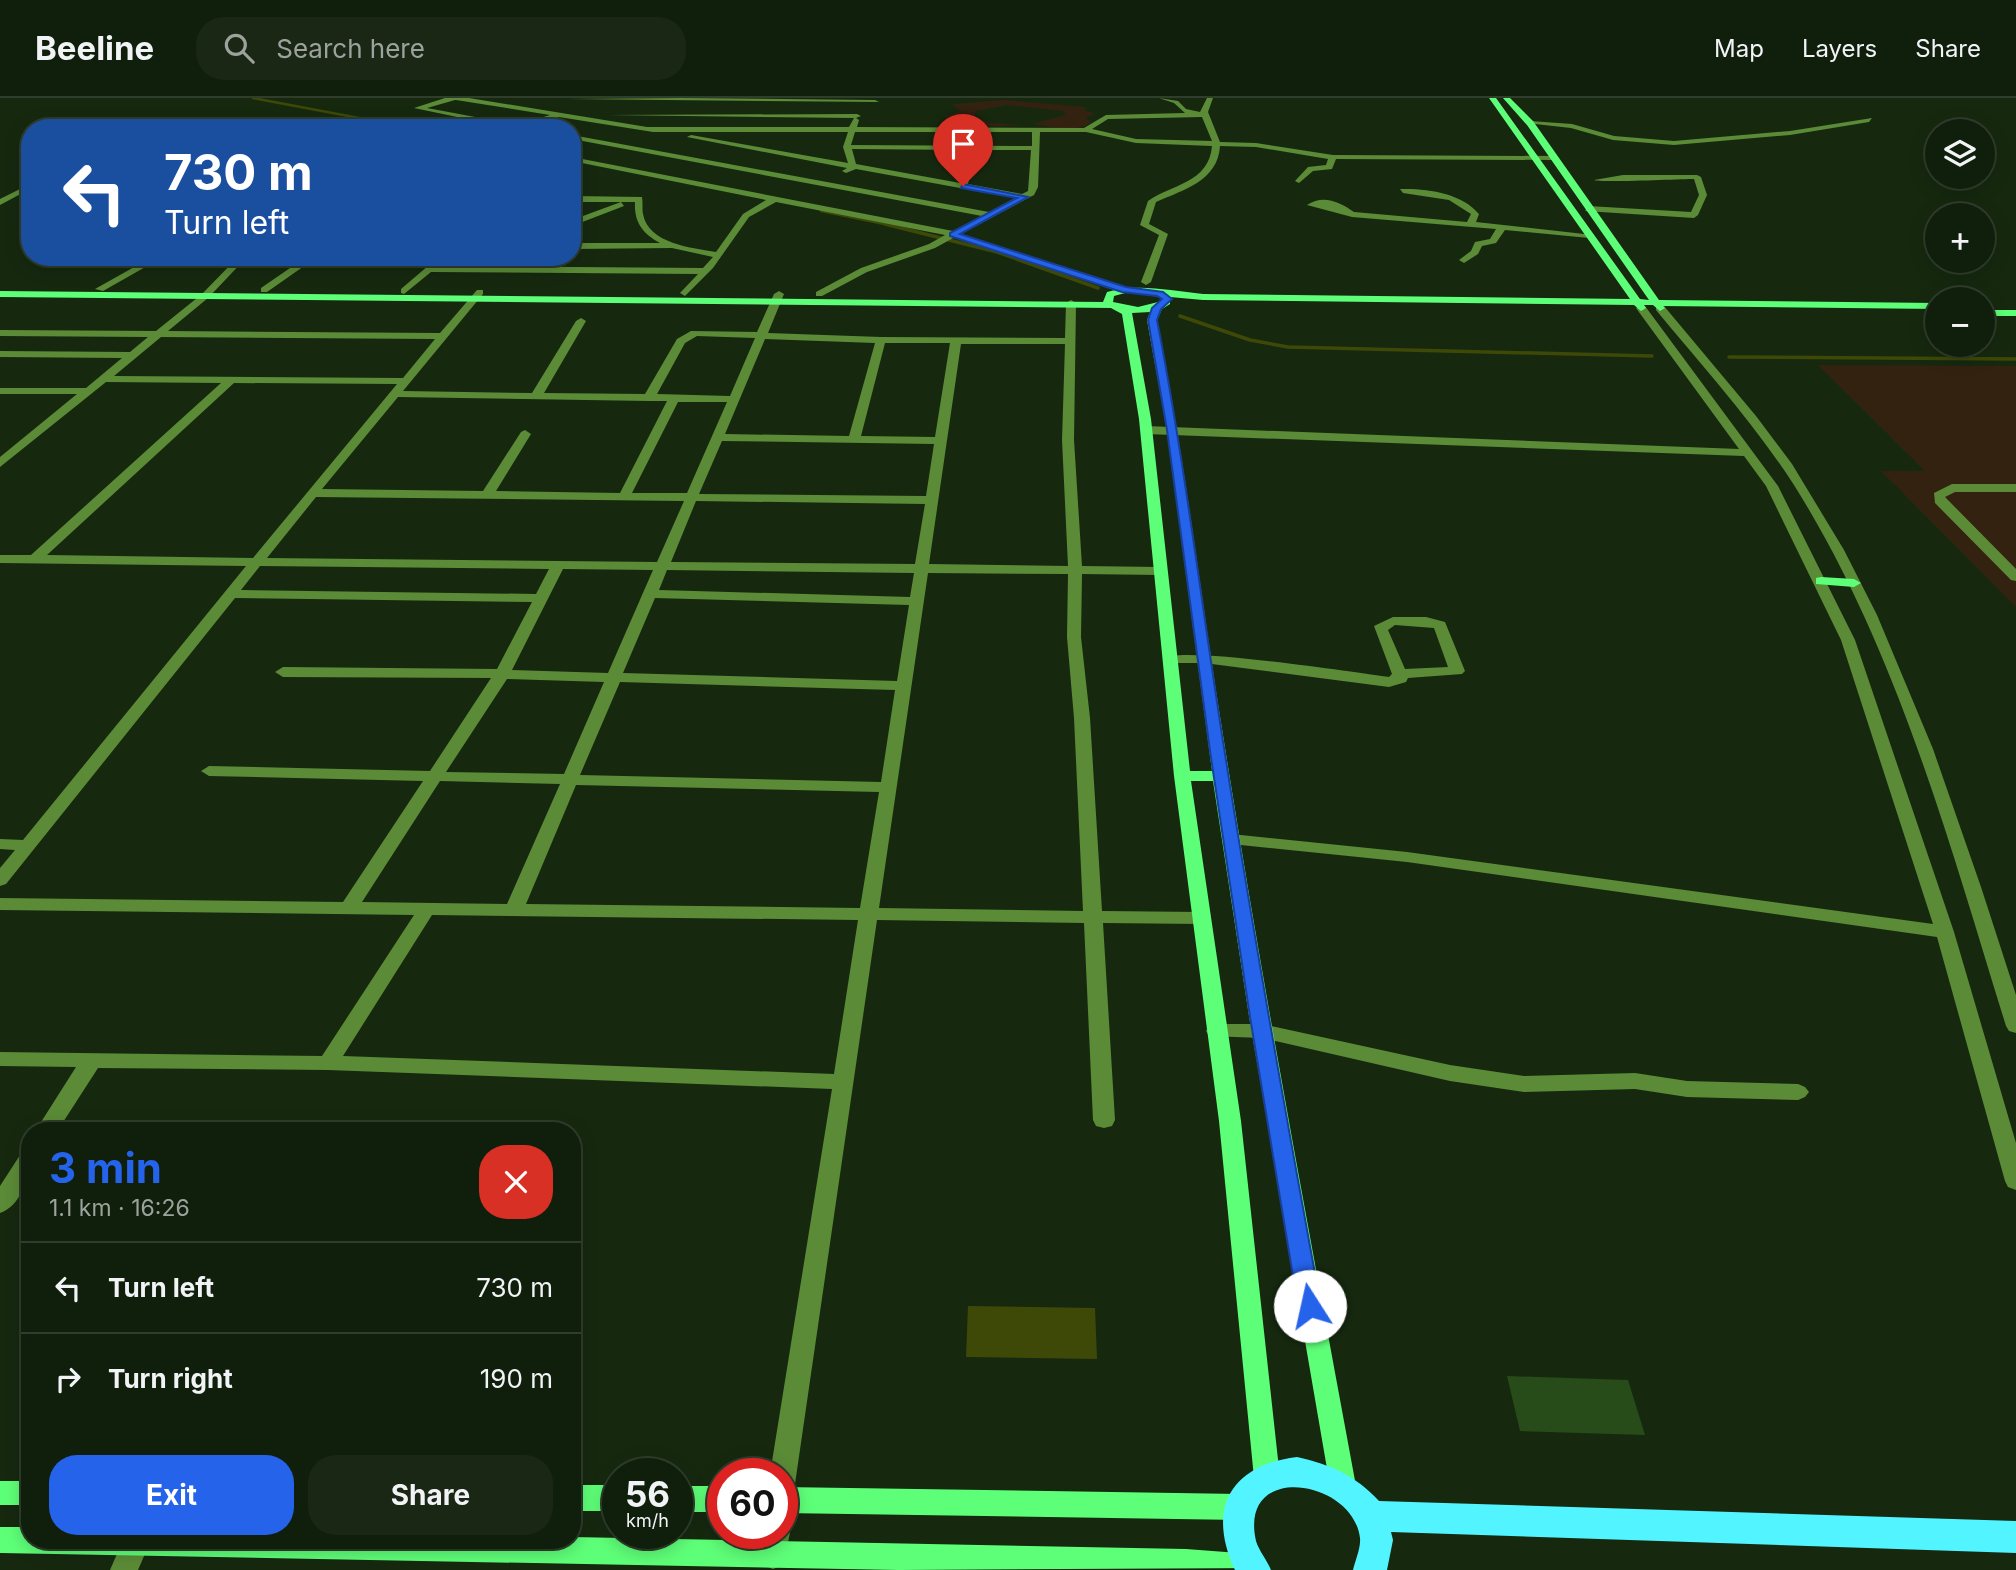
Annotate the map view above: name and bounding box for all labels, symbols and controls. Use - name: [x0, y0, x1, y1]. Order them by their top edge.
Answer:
- search box: [196, 17, 686, 80]
- text: Beeline: [35, 28, 154, 68]
- icon: search: [220, 29, 258, 67]
- text: Search here: [276, 33, 425, 64]
- text: Map: [1714, 34, 1764, 63]
- text: Layers: [1802, 34, 1877, 63]
- text: Share: [1915, 34, 1981, 63]
- pin: [933, 114, 993, 186]
- map controls: [1925, 119, 1995, 357]
- button: layers: [1925, 119, 1995, 189]
- icon: arrive: [944, 125, 982, 163]
- text: 730 m: [164, 143, 313, 202]
- icon: left: [49, 147, 140, 238]
- text: Turn left: [164, 203, 289, 242]
- button: +: [1925, 203, 1995, 273]
- button: −: [1925, 287, 1995, 357]
- text: 3 min: [49, 1142, 162, 1193]
- button: close: [479, 1145, 553, 1219]
- text: 1.1 km · 16:26: [49, 1194, 190, 1222]
- icon: left: [49, 1269, 87, 1307]
- position arrow: [1273, 1269, 1347, 1343]
- text: Turn left: [108, 1272, 214, 1303]
- text: 730 m: [476, 1272, 553, 1303]
- icon: right: [49, 1360, 87, 1398]
- text: Turn right: [108, 1363, 233, 1394]
- text: 190 m: [480, 1363, 553, 1394]
- button: Exit: [49, 1455, 294, 1535]
- button: Share: [308, 1455, 553, 1535]
- speed limit sign: 60: [707, 1458, 798, 1549]
- text: 56: [625, 1473, 670, 1515]
- text: km/h: [626, 1510, 669, 1531]

